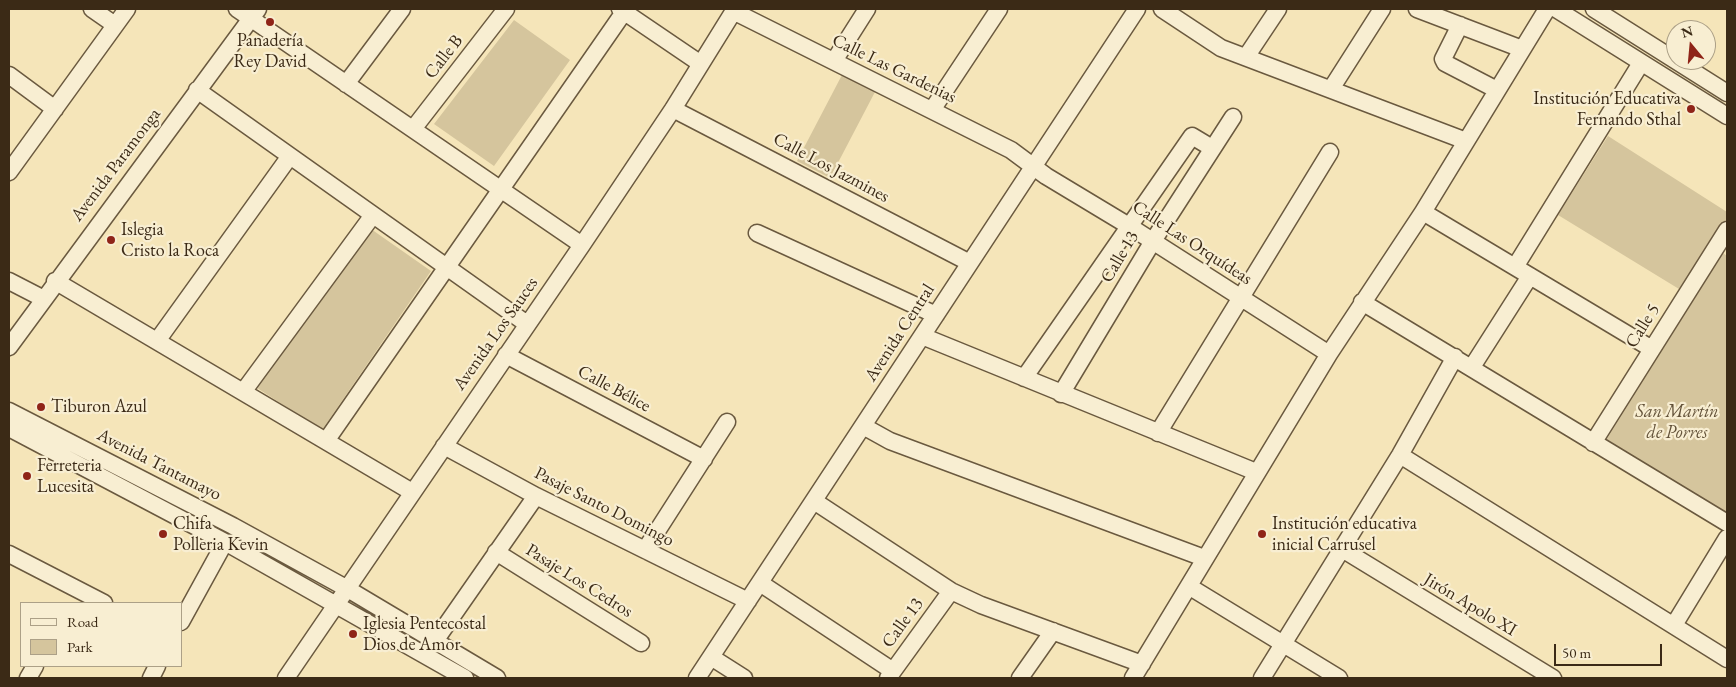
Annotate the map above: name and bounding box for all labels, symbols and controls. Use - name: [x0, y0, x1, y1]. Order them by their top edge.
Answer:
- marker: Panadería Rey David: [264, 16, 276, 28]
- north arrow: [1666, 20, 1716, 70]
- text: N: [1679, 21, 1695, 42]
- place label: Panadería Rey David: [233, 30, 307, 72]
- street label: Calle Las Gardenias: [828, 30, 960, 108]
- street label: Calle B: [420, 31, 468, 83]
- place label: Institución Educativa Fernando Sthal: [1533, 88, 1681, 130]
- marker: Institución Educativa Fernando Sthal: [1685, 103, 1697, 115]
- street label: Avenida Paramonga: [66, 104, 166, 226]
- street label: Calle Los Jazmines: [769, 128, 893, 208]
- street label: Calle Las Orquídeas: [1128, 196, 1256, 290]
- place label: Islegia Cristo la Roca: [121, 219, 219, 262]
- street label: Calle 13: [1096, 227, 1144, 287]
- marker: Islegia Cristo la Roca: [105, 234, 117, 246]
- street label: Avenida Los Sauces: [449, 273, 543, 395]
- street label: Avenida Central: [860, 280, 940, 386]
- street label: Calle 5: [1621, 300, 1665, 352]
- street label: Calle Bélice: [574, 361, 654, 417]
- place label: Tiburon Azul: [51, 396, 147, 418]
- marker: Tiburon Azul: [35, 401, 47, 413]
- park label: San Martín de Porres: [1636, 401, 1718, 444]
- street label: Avenida Tantamayo: [93, 424, 225, 506]
- place label: Ferreteria Lucesita: [37, 455, 102, 498]
- street label: Pasaje Santo Domingo: [530, 462, 678, 552]
- marker: Ferreteria Lucesita: [21, 470, 33, 482]
- place label: Chifa Polleria Kevin: [173, 513, 269, 556]
- place label: Institución educativa inicial Carrusel: [1272, 513, 1417, 556]
- marker: Chifa Polleria Kevin: [157, 528, 169, 540]
- marker: Institución educativa inicial Carrusel: [1256, 528, 1268, 540]
- street label: Pasaje Los Cedros: [522, 540, 636, 622]
- street label: Jirón Apolo XI: [1420, 569, 1520, 641]
- street label: Calle 13: [878, 594, 928, 652]
- legend: [20, 602, 182, 667]
- text: Road: [67, 612, 98, 631]
- place label: Iglesia Pentecostal Dios de Amor: [363, 613, 486, 656]
- marker: Iglesia Pentecostal Dios de Amor: [347, 628, 359, 640]
- scale bar: [1556, 634, 1664, 666]
- text: Park: [67, 637, 93, 656]
- text: 50 m: [1562, 643, 1591, 662]

